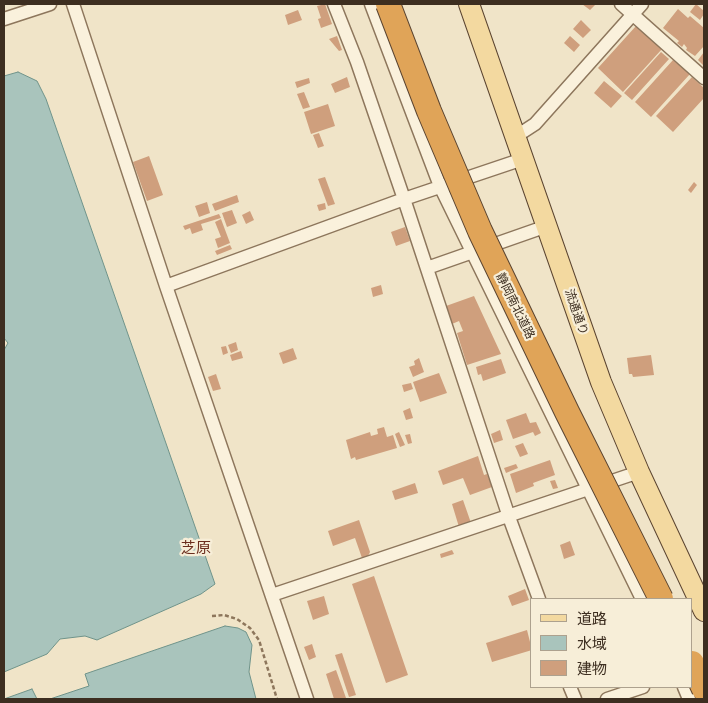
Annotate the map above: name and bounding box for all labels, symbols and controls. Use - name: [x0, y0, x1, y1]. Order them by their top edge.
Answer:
- street label: 静岡南北道路: [493, 270, 537, 342]
- street label: 流通通り: [561, 287, 591, 337]
- district label: 芝原: [181, 540, 211, 558]
- legend: [530, 598, 693, 688]
- text: 道路: [577, 609, 607, 628]
- text: 水域: [577, 634, 607, 653]
- text: 建物: [577, 659, 607, 678]

